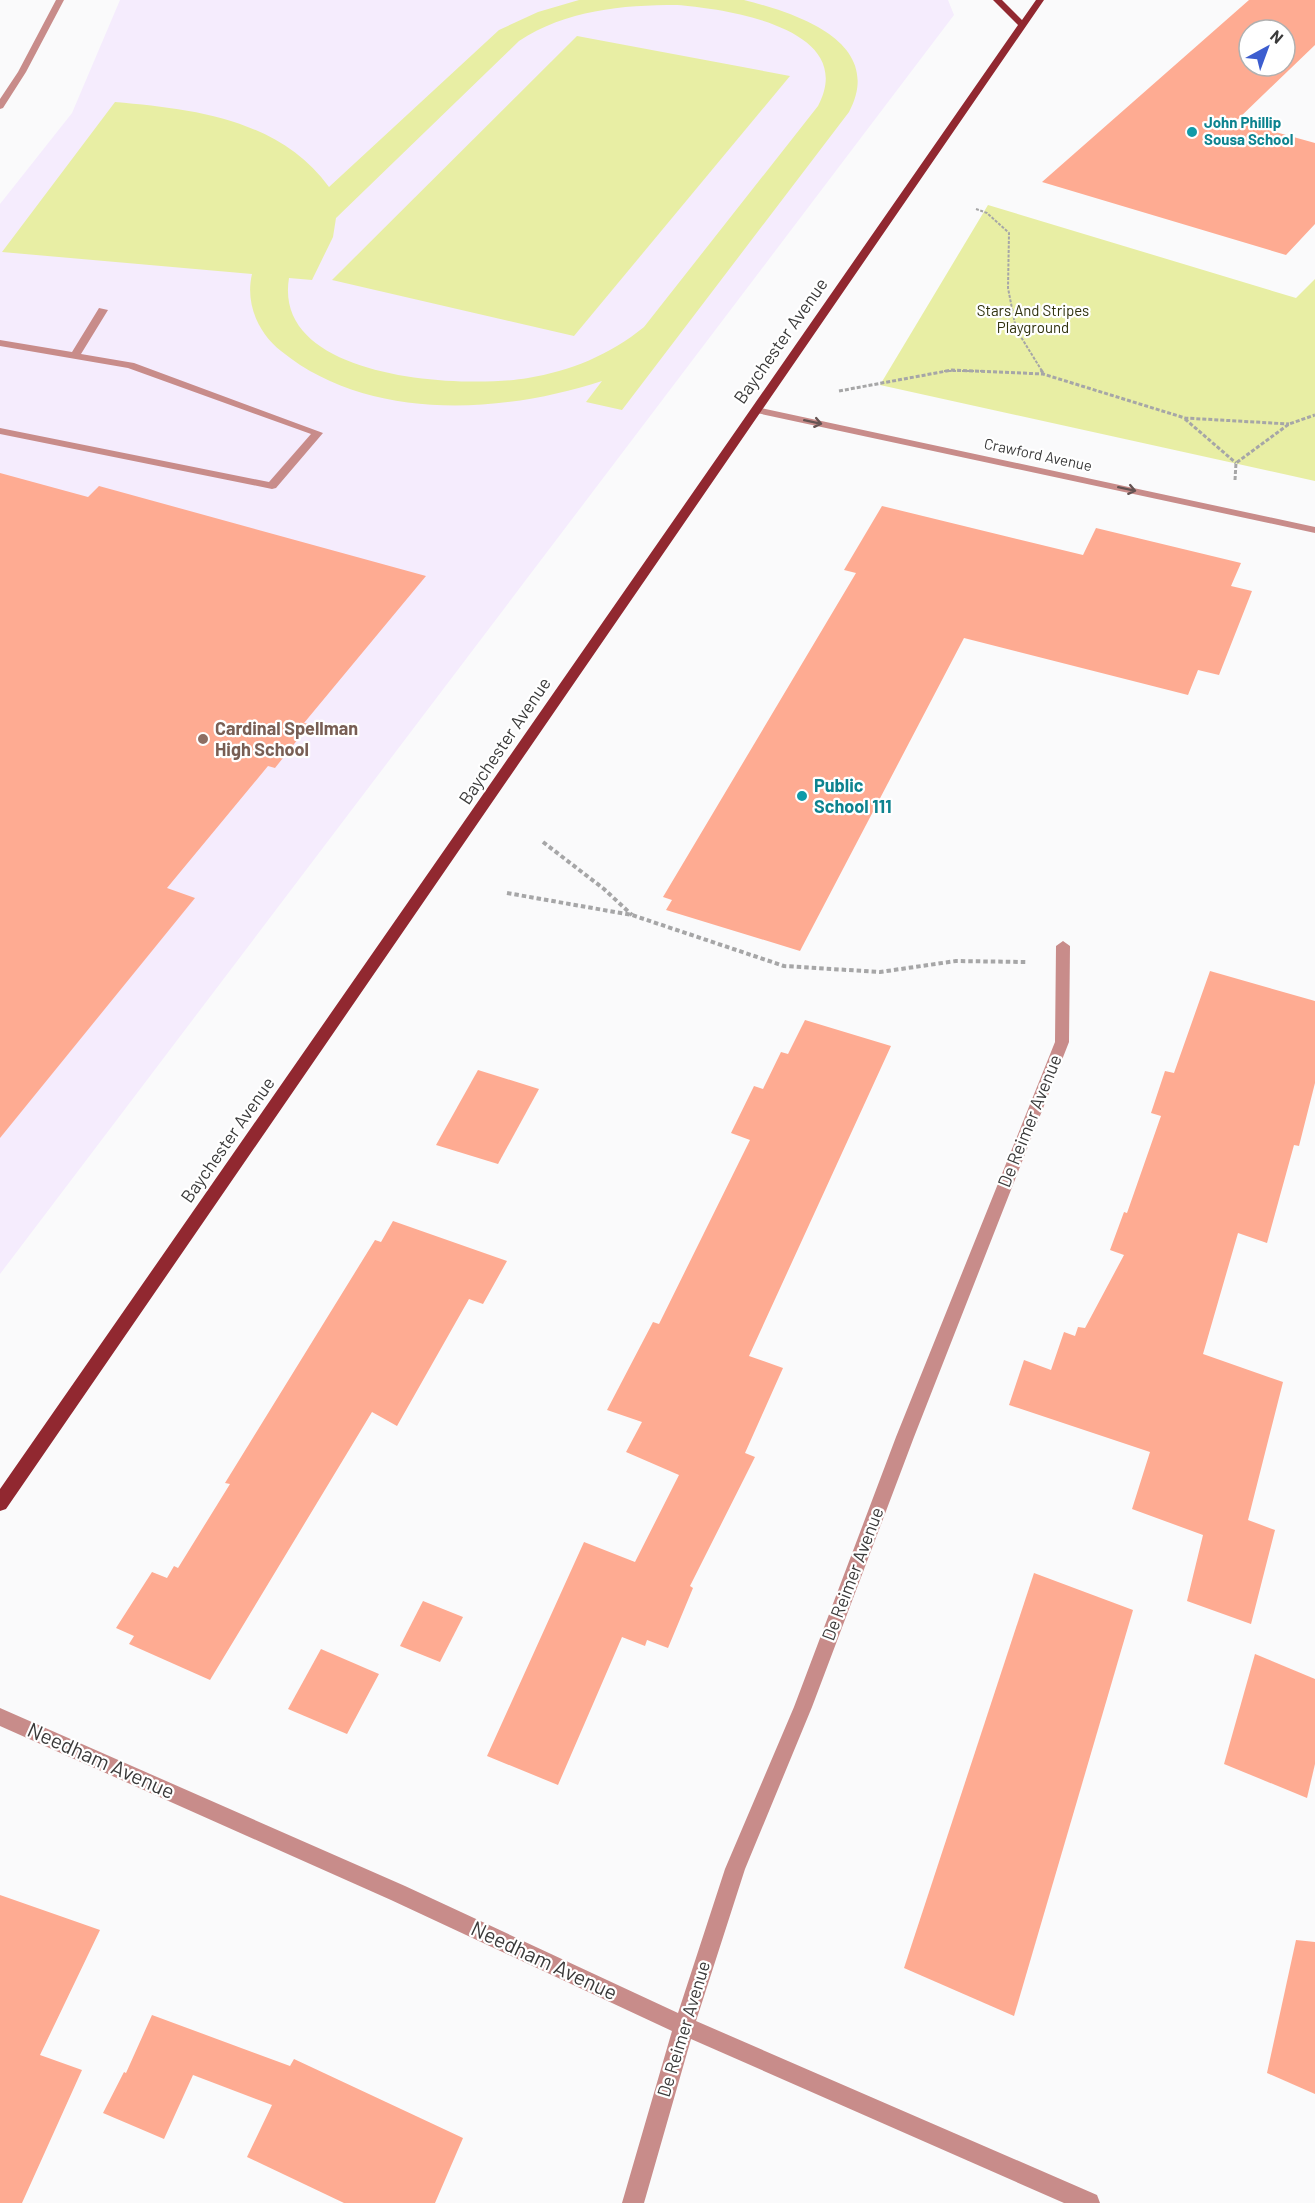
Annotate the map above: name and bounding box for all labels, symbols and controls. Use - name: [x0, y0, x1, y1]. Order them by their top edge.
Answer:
- north arrow: [1237, 18, 1297, 78]
- text: N: [1267, 26, 1287, 47]
- place label: John Phillip Sousa School: [1204, 113, 1293, 148]
- marker: John Phillip Sousa School: [1185, 125, 1199, 139]
- street label: Baychester Avenue: [729, 273, 832, 408]
- park label: Stars And Stripes Playground: [977, 301, 1089, 336]
- one-way arrow: [803, 417, 822, 429]
- street label: Crawford Avenue: [983, 434, 1094, 474]
- one-way arrow: [1117, 483, 1136, 495]
- street label: Baychester Avenue: [454, 673, 555, 808]
- place label: Cardinal Spellman High School: [215, 717, 358, 760]
- marker: Cardinal Spellman High School: [196, 732, 210, 746]
- place label: Public School 111: [814, 774, 892, 817]
- marker: Public School 111: [795, 789, 809, 803]
- street label: De Reimer Avenue: [992, 1051, 1066, 1190]
- street label: Baychester Avenue: [176, 1072, 279, 1207]
- street label: De Reimer Avenue: [816, 1504, 888, 1643]
- street label: Needham Avenue: [24, 1716, 179, 1803]
- street label: Needham Avenue: [468, 1915, 622, 2004]
- street label: De Reimer Avenue: [652, 1958, 714, 2099]

